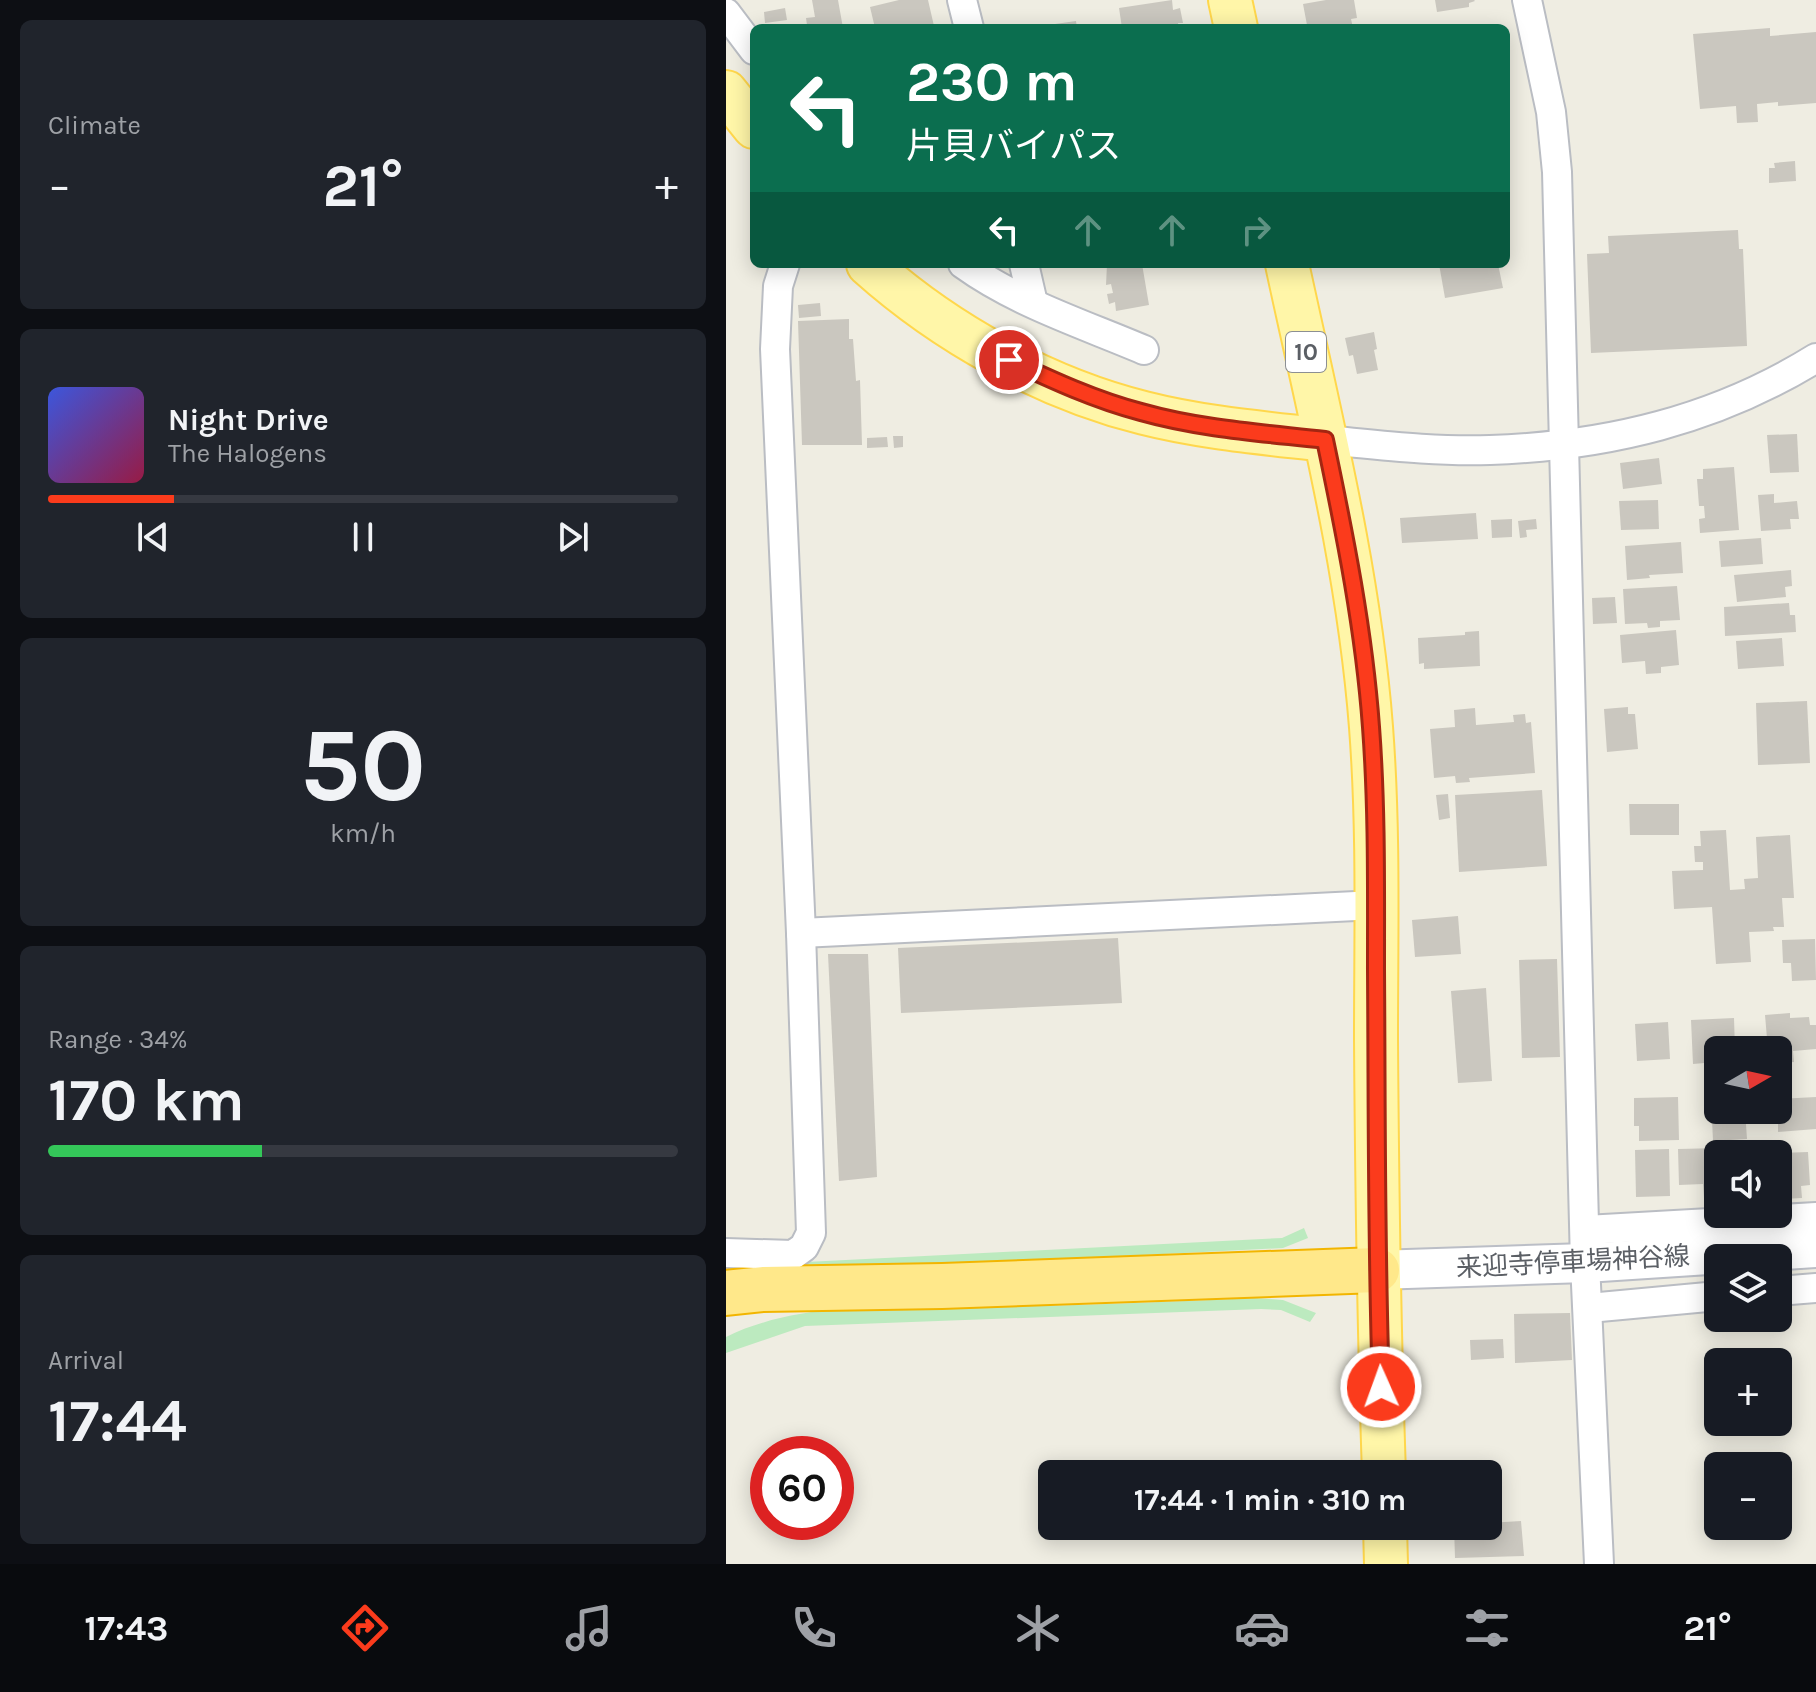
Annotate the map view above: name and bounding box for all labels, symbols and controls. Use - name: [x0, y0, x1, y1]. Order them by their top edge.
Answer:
- text: 230 m: [906, 49, 1077, 114]
- icon: left: [774, 56, 878, 160]
- text: Climate: [48, 110, 141, 141]
- text: 片貝バイパス: [906, 125, 1121, 167]
- text: 21°: [323, 151, 404, 221]
- text: −: [48, 160, 71, 211]
- text: +: [655, 160, 678, 211]
- icon: left: [982, 208, 1026, 252]
- icon: ahead: [1066, 208, 1110, 252]
- icon: ahead: [1150, 208, 1194, 252]
- icon: right: [1234, 208, 1278, 252]
- pin: [975, 326, 1043, 394]
- road number: 10: [1286, 332, 1326, 372]
- icon: arrive: [987, 338, 1031, 382]
- text: Night Drive: [168, 402, 329, 438]
- text: The Halogens: [168, 438, 327, 469]
- icon: previous: [131, 515, 175, 559]
- icon: pause: [341, 515, 385, 559]
- icon: next: [551, 515, 595, 559]
- text: 50: [300, 705, 426, 826]
- text: km/h: [330, 818, 396, 849]
- text: Range · 34%: [48, 1024, 188, 1055]
- north arrow: [1704, 1036, 1792, 1124]
- map controls: [1704, 1036, 1792, 1540]
- text: 170 km: [48, 1065, 245, 1135]
- button: sound: [1704, 1140, 1792, 1228]
- street label: 来迎寺停車場神谷線: [1455, 1240, 1691, 1284]
- button: layers: [1704, 1244, 1792, 1332]
- text: Arrival: [48, 1345, 124, 1376]
- position arrow: [1339, 1345, 1423, 1429]
- button: +: [1704, 1348, 1792, 1436]
- text: 17:44: [48, 1386, 187, 1456]
- speed limit sign: 60: [750, 1436, 854, 1540]
- button: −: [1704, 1452, 1792, 1540]
- text: 17:44 · 1 min · 310 m: [1134, 1482, 1406, 1518]
- icon: directions: [337, 1600, 393, 1656]
- icon: music: [561, 1600, 617, 1656]
- icon: phone: [786, 1600, 842, 1656]
- icon: climate: [1010, 1600, 1066, 1656]
- icon: car: [1234, 1600, 1290, 1656]
- icon: filters: [1459, 1600, 1515, 1656]
- text: 17:43: [84, 1607, 168, 1649]
- text: 21°: [1683, 1607, 1732, 1649]

